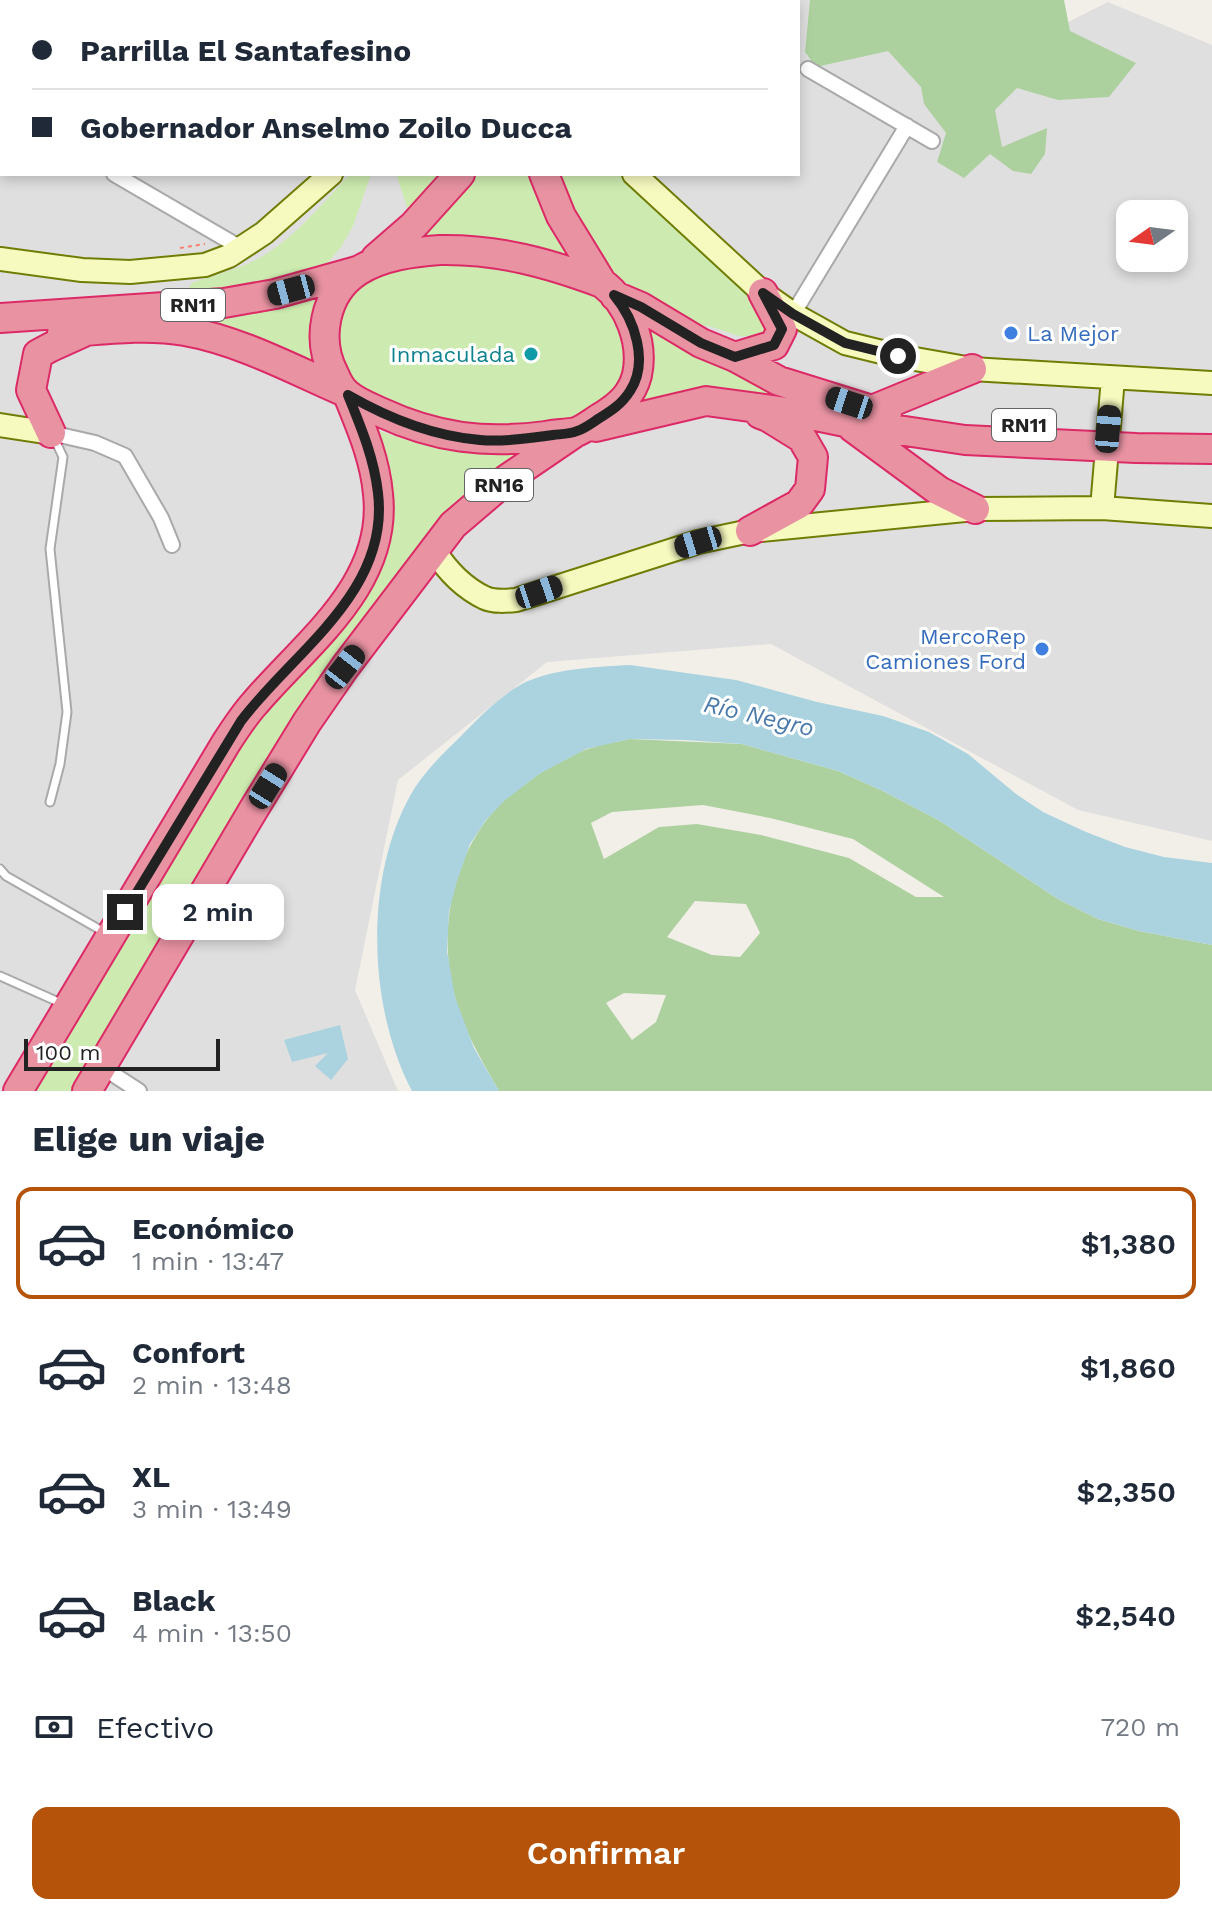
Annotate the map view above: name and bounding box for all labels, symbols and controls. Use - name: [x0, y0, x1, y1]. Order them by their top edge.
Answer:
- text: Parrilla El Santafesino: [80, 33, 411, 68]
- text: Gobernador Anselmo Zoilo Ducca: [80, 110, 572, 145]
- north arrow: [1116, 200, 1188, 272]
- map controls: [1116, 200, 1188, 272]
- car: [265, 272, 317, 308]
- road number: RN11: [161, 289, 225, 321]
- place label: La Mejor: [1027, 321, 1119, 346]
- marker: La Mejor: [1002, 324, 1020, 342]
- route start: [880, 338, 916, 374]
- place label: Inmaculada: [390, 342, 515, 367]
- marker: Inmaculada: [522, 345, 540, 363]
- car: [822, 384, 876, 422]
- car: [1094, 404, 1122, 454]
- road number: RN11: [992, 409, 1056, 441]
- road number: RN16: [465, 469, 533, 501]
- car: [672, 524, 724, 560]
- car: [512, 573, 566, 611]
- place label: MercoRep Camiones Ford: [865, 624, 1026, 674]
- marker: MercoRep Camiones Ford: [1033, 640, 1051, 658]
- car: [321, 641, 369, 693]
- water label: Río Negro: [701, 690, 817, 742]
- car: [245, 759, 291, 813]
- callout: 2 min: [153, 884, 285, 940]
- route end: [107, 894, 143, 930]
- text: 2 min: [182, 897, 254, 927]
- scale bar: [24, 1035, 220, 1071]
- text: 100 m: [36, 1040, 100, 1065]
- text: Elige un viaje: [32, 1118, 265, 1160]
- icon: car: [36, 1207, 108, 1279]
- text: Económico: [132, 1211, 294, 1246]
- text: $1,380: [1081, 1226, 1176, 1261]
- text: 1 min · 13:47: [132, 1246, 284, 1276]
- icon: car: [36, 1331, 108, 1403]
- text: Confort: [132, 1335, 245, 1370]
- text: $1,860: [1080, 1350, 1176, 1385]
- text: 2 min · 13:48: [132, 1370, 292, 1400]
- icon: car: [36, 1455, 108, 1527]
- text: XL: [132, 1459, 170, 1494]
- text: $2,350: [1077, 1474, 1176, 1509]
- text: 3 min · 13:49: [132, 1494, 292, 1524]
- icon: car: [36, 1579, 108, 1651]
- text: Black: [132, 1583, 216, 1618]
- text: $2,540: [1075, 1598, 1176, 1633]
- text: 4 min · 13:50: [132, 1618, 292, 1648]
- icon: cash: [32, 1705, 76, 1749]
- text: Efectivo: [96, 1710, 214, 1745]
- text: 720 m: [1100, 1712, 1180, 1742]
- button: Confirmar: [32, 1807, 1180, 1899]

